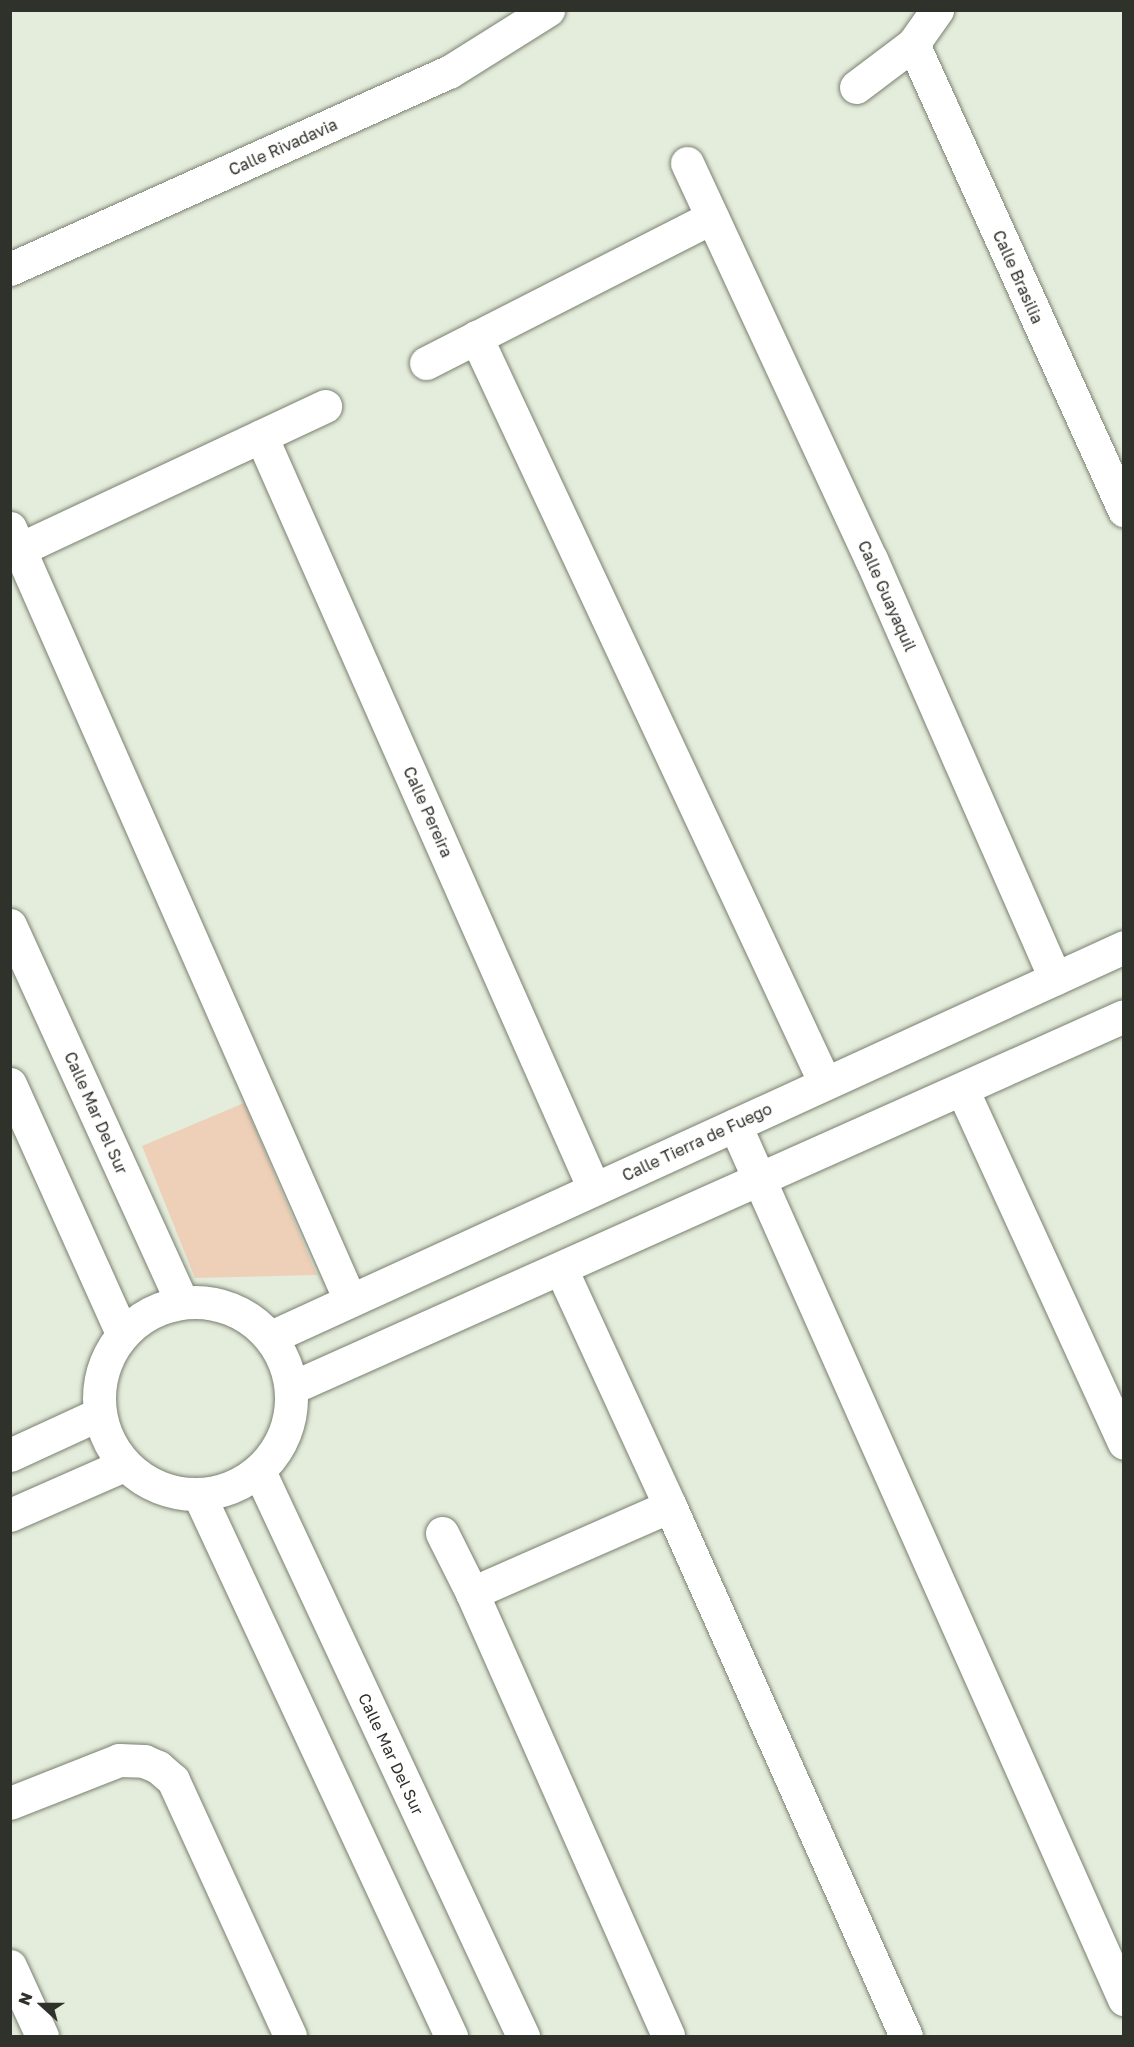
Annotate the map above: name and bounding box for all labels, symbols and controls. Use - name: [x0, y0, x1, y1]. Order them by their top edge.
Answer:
- street label: Calle Rivadavia: [226, 114, 340, 180]
- street label: Calle Brasilia: [989, 227, 1047, 327]
- street label: Calle Guayaquil: [854, 538, 920, 654]
- street label: Calle Pereira: [399, 763, 457, 861]
- street label: Calle Mar Del Sur: [60, 1049, 132, 1177]
- street label: Calle Tierra de Fuego: [619, 1099, 775, 1185]
- street label: Calle Mar Del Sur: [354, 1690, 428, 1818]
- north arrow: [12, 1975, 72, 2035]
- text: N: [14, 1989, 37, 2008]

